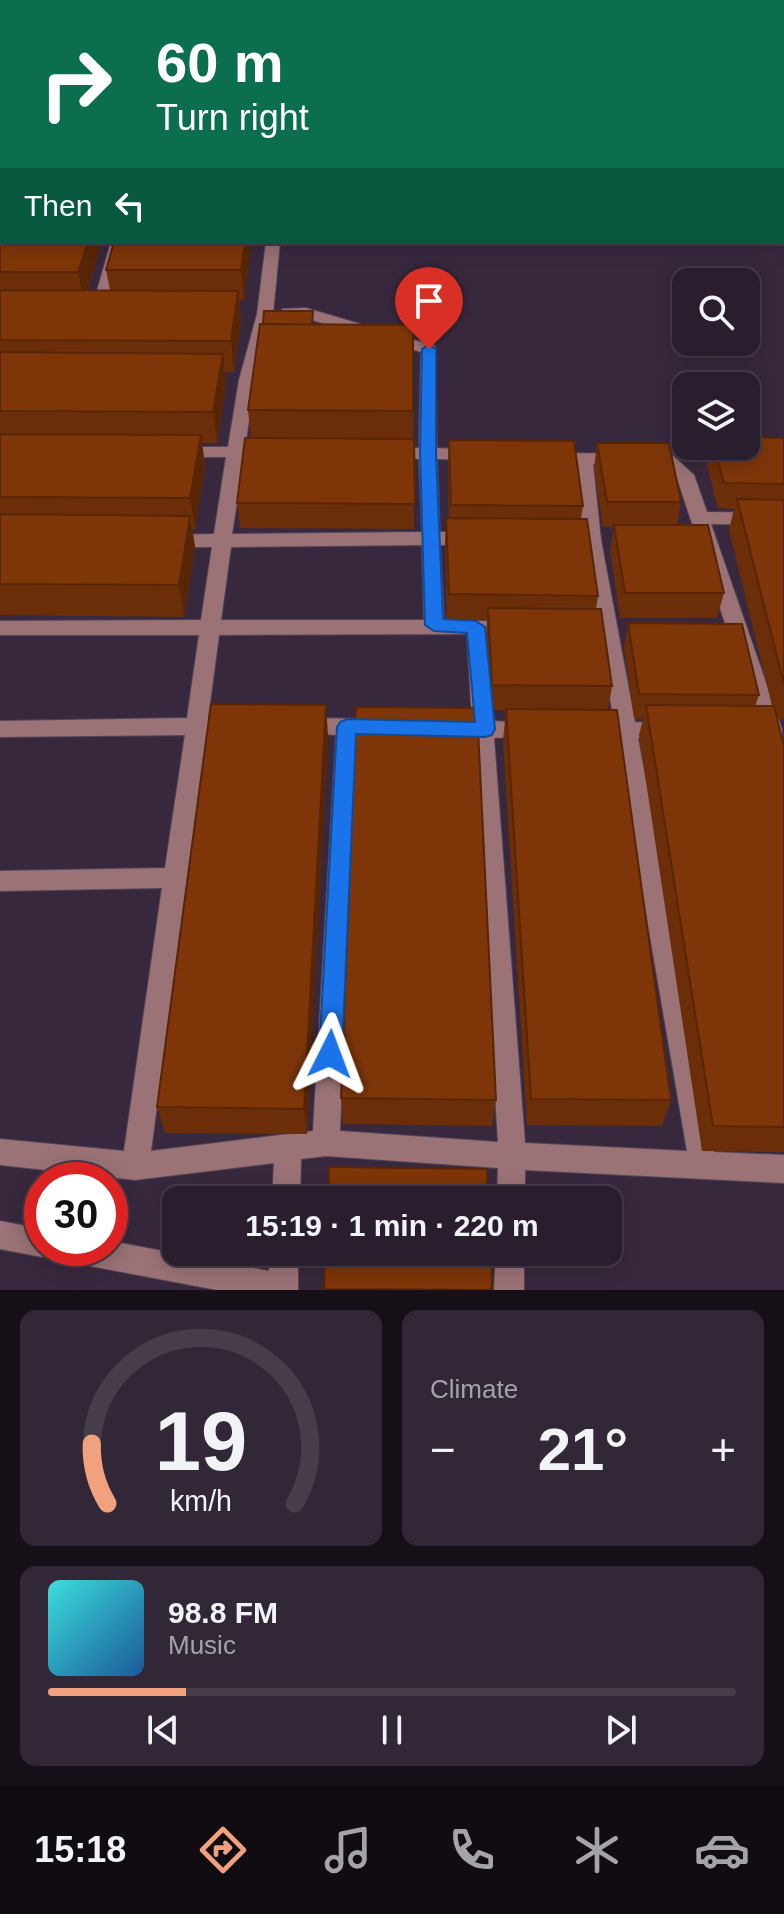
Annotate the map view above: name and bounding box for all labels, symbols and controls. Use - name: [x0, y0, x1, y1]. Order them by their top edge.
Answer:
- text: 60 m: [156, 31, 284, 94]
- icon: right: [24, 32, 128, 136]
- text: Turn right: [156, 97, 309, 138]
- icon: left: [108, 184, 152, 228]
- text: Then: [24, 189, 92, 222]
- pin: [395, 267, 463, 349]
- map controls: [672, 268, 760, 460]
- button: search: [672, 268, 760, 356]
- icon: arrive: [407, 279, 451, 323]
- button: layers: [672, 372, 760, 460]
- position arrow: [288, 1012, 372, 1096]
- speed limit sign: 30: [24, 1162, 128, 1266]
- text: 15:19 · 1 min · 220 m: [245, 1209, 539, 1242]
- text: Climate: [430, 1374, 518, 1404]
- text: 19: [155, 1395, 247, 1488]
- text: 21°: [538, 1416, 628, 1483]
- text: −: [430, 1425, 456, 1474]
- text: +: [710, 1425, 736, 1474]
- text: km/h: [170, 1485, 232, 1517]
- text: 98.8 FM: [168, 1596, 278, 1629]
- text: Music: [168, 1630, 236, 1660]
- icon: previous: [141, 1708, 185, 1752]
- icon: pause: [370, 1708, 414, 1752]
- icon: next: [599, 1708, 643, 1752]
- icon: directions: [195, 1822, 251, 1878]
- icon: music: [320, 1822, 376, 1878]
- icon: phone: [444, 1822, 500, 1878]
- icon: climate: [569, 1822, 625, 1878]
- icon: car: [694, 1822, 750, 1878]
- text: 15:18: [34, 1829, 126, 1870]

